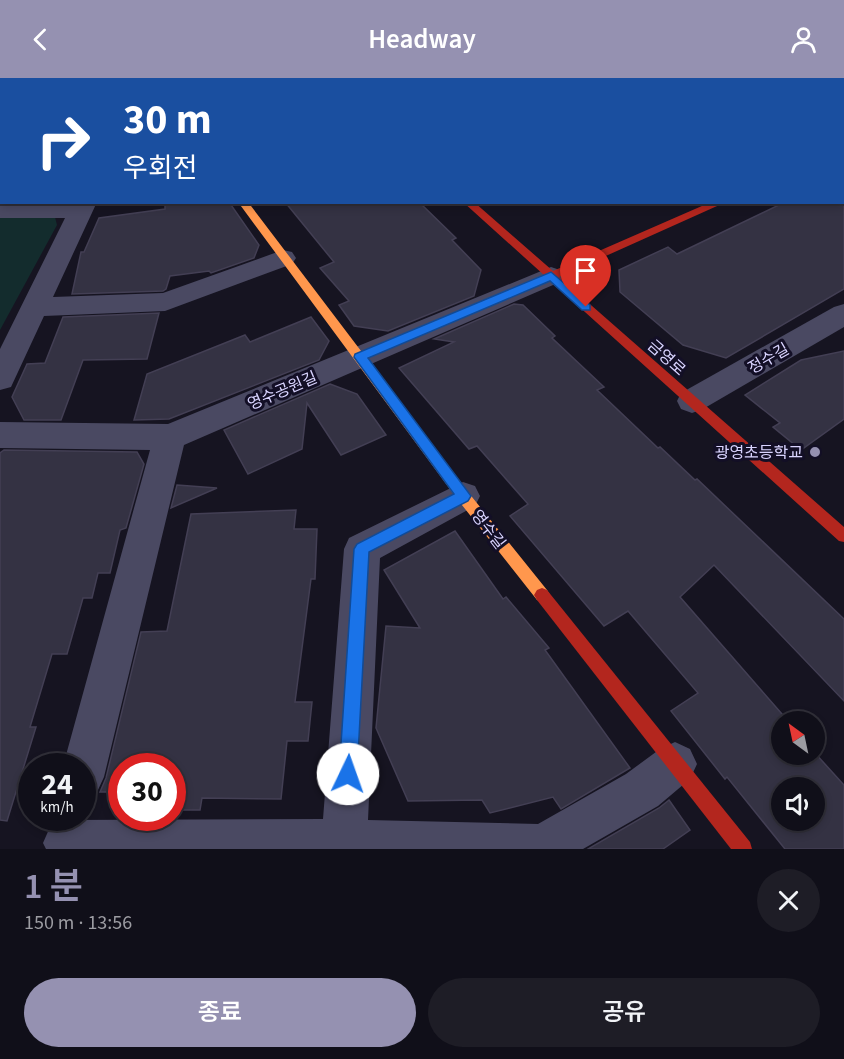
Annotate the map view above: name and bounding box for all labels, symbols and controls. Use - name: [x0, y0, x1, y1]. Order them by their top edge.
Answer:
- text: Headway: [368, 20, 476, 59]
- icon: back: [24, 23, 57, 56]
- icon: person: [787, 23, 820, 56]
- text: 30 m: [123, 90, 212, 150]
- icon: right: [24, 102, 102, 180]
- text: 우회전: [123, 149, 198, 188]
- pin: [560, 245, 611, 307]
- icon: arrive: [569, 254, 602, 287]
- street label: 금영로: [643, 335, 690, 381]
- street label: 정수길: [744, 338, 793, 379]
- street label: 영수공원길: [244, 366, 321, 415]
- place label: 광영초등학교: [715, 442, 803, 464]
- marker: 광영초등학교: [808, 445, 822, 459]
- street label: 영수길: [466, 505, 510, 554]
- north arrow: [771, 711, 825, 765]
- map controls: [771, 711, 825, 831]
- position arrow: [316, 742, 380, 806]
- speed limit sign: 30: [108, 753, 186, 831]
- text: 24: [41, 763, 73, 806]
- button: sound: [771, 777, 825, 831]
- text: km/h: [40, 797, 74, 818]
- text: 1 분: [24, 861, 83, 912]
- button: close: [757, 869, 820, 932]
- text: 150 m · 13:56: [24, 909, 132, 937]
- button: 종료: [24, 978, 416, 1047]
- button: 공유: [428, 978, 820, 1047]

